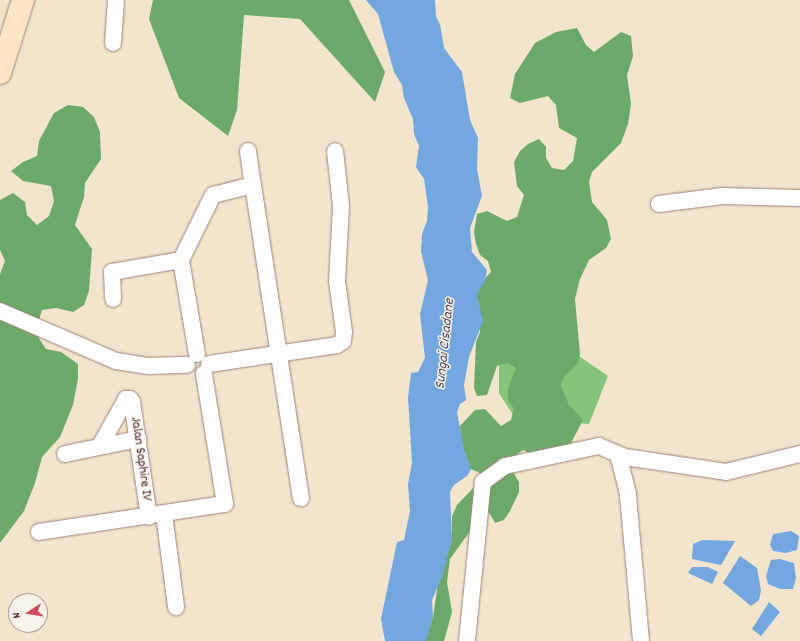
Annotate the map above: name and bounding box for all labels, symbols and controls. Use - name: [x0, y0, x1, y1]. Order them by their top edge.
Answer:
- water label: Sungai Cisadane: [432, 298, 460, 390]
- street label: Jalan Saphire IV: [127, 416, 155, 502]
- north arrow: [8, 593, 48, 633]
- text: N: [9, 611, 26, 620]

